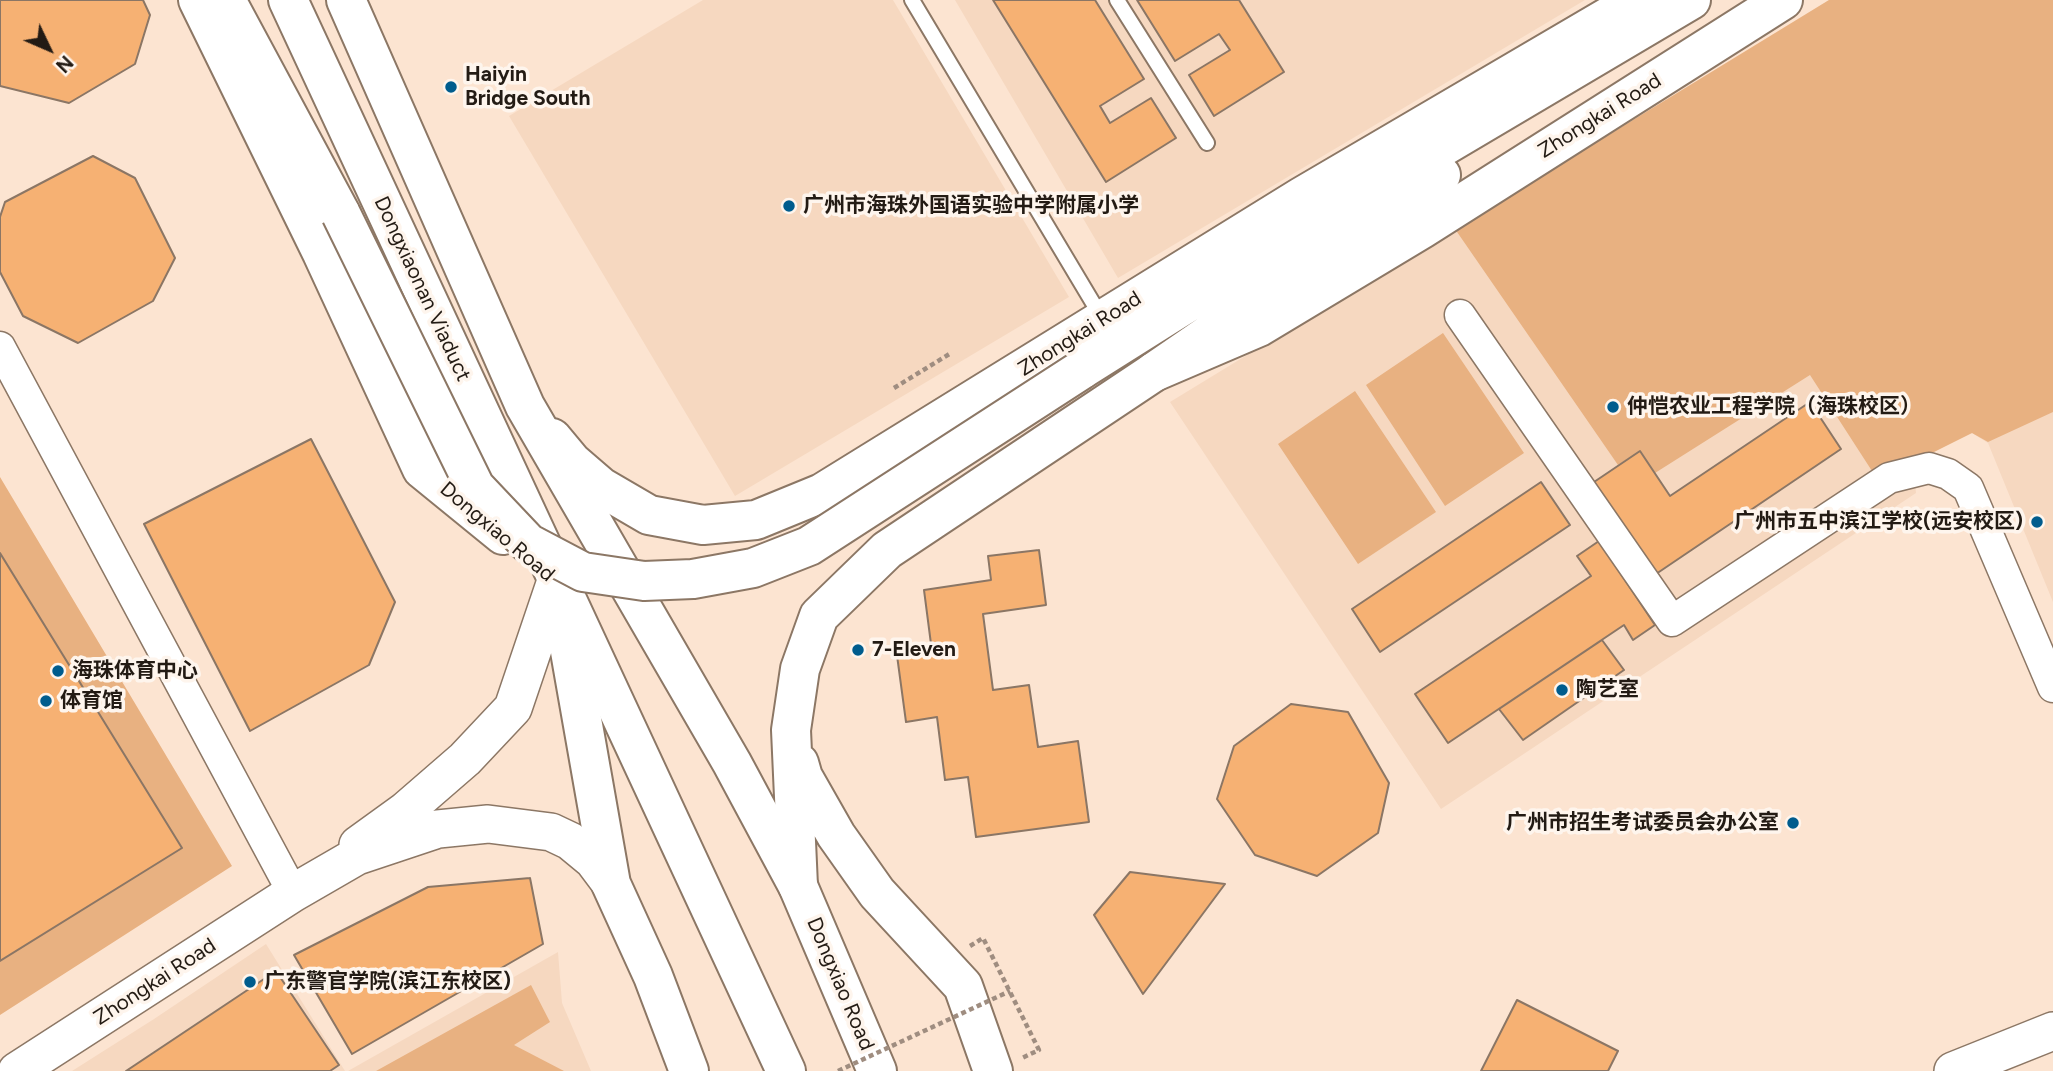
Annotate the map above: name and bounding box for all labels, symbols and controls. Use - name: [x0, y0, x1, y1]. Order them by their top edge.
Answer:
- north arrow: [14, 14, 84, 84]
- text: N: [51, 51, 78, 77]
- place label: Haiyin Bridge South: [465, 62, 590, 112]
- street label: Zhongkai Road: [1534, 68, 1666, 164]
- marker: Haiyin Bridge South: [443, 79, 459, 95]
- street label: Dongxiaonan Viaduct: [368, 193, 476, 385]
- place label: 广州市海珠外国语实验中学附属小学: [803, 193, 1139, 219]
- marker: 广州市海珠外国语实验中学附属小学: [781, 198, 797, 214]
- street label: Zhongkai Road: [1014, 286, 1146, 382]
- place label: 仲恺农业工程学院（海珠校区）: [1627, 394, 1921, 420]
- marker: 仲恺农业工程学院（海珠校区）: [1605, 399, 1621, 415]
- street label: Dongxiao Road: [435, 477, 559, 587]
- place label: 广州市五中滨江学校(远安校区): [1734, 509, 2023, 535]
- marker: 广州市五中滨江学校(远安校区): [2029, 514, 2045, 530]
- place label: 7-Eleven: [872, 637, 956, 663]
- marker: 7-Eleven: [850, 642, 866, 658]
- place label: 海珠体育中心: [72, 658, 198, 684]
- marker: 海珠体育中心: [50, 663, 66, 679]
- place label: 陶艺室: [1576, 677, 1639, 703]
- marker: 陶艺室: [1554, 682, 1570, 698]
- place label: 体育馆: [60, 688, 123, 714]
- marker: 体育馆: [38, 693, 54, 709]
- place label: 广州市招生考试委员会办公室: [1506, 810, 1779, 836]
- marker: 广州市招生考试委员会办公室: [1785, 815, 1801, 831]
- street label: Dongxiao Road: [801, 914, 879, 1054]
- street label: Zhongkai Road: [89, 933, 221, 1031]
- place label: 广东警官学院(滨江东校区): [264, 969, 511, 995]
- marker: 广东警官学院(滨江东校区): [242, 974, 258, 990]

